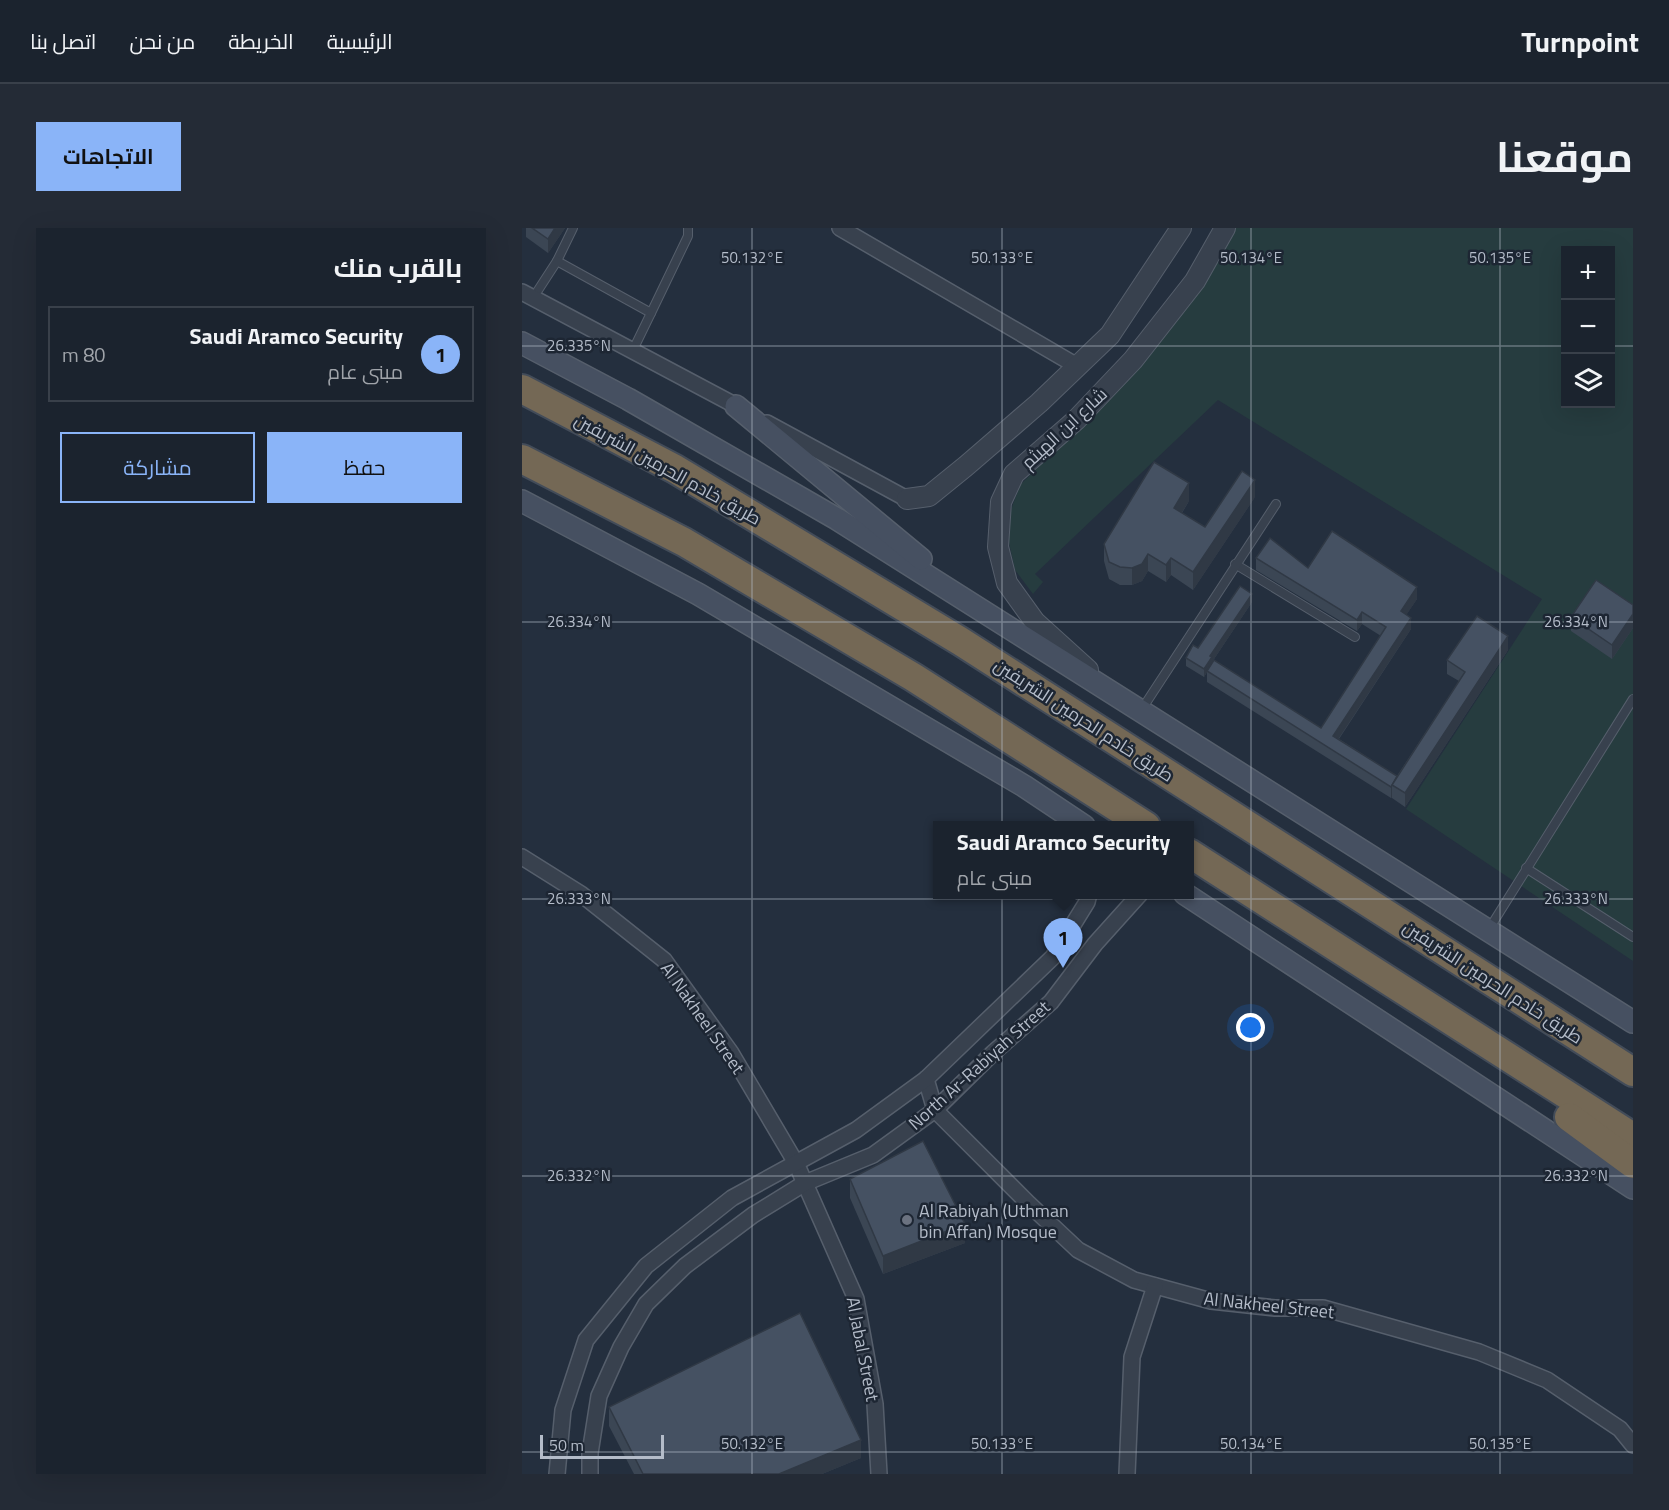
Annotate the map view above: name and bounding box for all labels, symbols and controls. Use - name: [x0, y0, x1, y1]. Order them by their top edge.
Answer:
- text: Turnpoint: [1521, 20, 1639, 63]
- text: اتصل بنا: [30, 25, 96, 57]
- text: من نحن: [129, 25, 195, 57]
- text: الخريطة: [228, 25, 294, 57]
- text: الرئيسية: [327, 25, 393, 57]
- button: الاتجاهات: [36, 122, 181, 191]
- text: موقعنا: [1496, 124, 1633, 188]
- text: 50.132°E: [721, 246, 783, 269]
- text: 50.133°E: [971, 246, 1033, 269]
- text: 50.134°E: [1220, 246, 1282, 269]
- text: 50.135°E: [1469, 246, 1531, 269]
- map controls: [1561, 246, 1615, 408]
- button: +: [1561, 246, 1615, 300]
- text: بالقرب منك: [334, 248, 462, 287]
- button: −: [1561, 300, 1615, 354]
- text: Saudi Aramco Security: [190, 319, 403, 353]
- text: 26.335°N: [547, 334, 611, 357]
- text: 80 m: [62, 339, 106, 370]
- text: 1: [435, 339, 446, 370]
- button: layers: [1561, 354, 1615, 408]
- text: مبنى عام: [327, 356, 403, 387]
- street label: شارع ابن الهيثم: [1015, 381, 1113, 475]
- street label: طريق خادم الحرمين الشريفين: [570, 406, 766, 532]
- button: مشاركة: [60, 432, 255, 503]
- button: حفظ: [267, 432, 462, 503]
- text: 26.334°N: [547, 610, 611, 633]
- text: 26.334°N: [1544, 610, 1608, 633]
- street label: طريق خادم الحرمين الشريفين: [989, 652, 1179, 788]
- popup: [933, 821, 1194, 899]
- text: Saudi Aramco Security: [957, 825, 1170, 859]
- text: مبنى عام: [957, 862, 1032, 893]
- text: 26.333°N: [547, 887, 611, 910]
- text: 26.333°N: [1544, 887, 1608, 910]
- street label: طريق خادم الحرمين الشريفين: [1398, 914, 1588, 1050]
- pin: 1: [1044, 918, 1082, 968]
- street label: Al Nakheel Street: [654, 957, 752, 1080]
- street label: North Ar-Rabiyah Street: [902, 993, 1056, 1136]
- your location: [1236, 1013, 1265, 1042]
- text: 26.332°N: [547, 1164, 611, 1187]
- text: 26.332°N: [1544, 1164, 1608, 1187]
- place label: Al Rabiyah (Uthman bin Affan) Mosque: [919, 1197, 1069, 1245]
- marker: Al Rabiyah (Uthman bin Affan) Mosque: [900, 1213, 914, 1227]
- street label: Al Nakheel Street: [1202, 1285, 1336, 1325]
- street label: Al Jabal Street: [840, 1294, 887, 1404]
- scale bar: [540, 1432, 664, 1460]
- text: 50.132°E: [721, 1432, 783, 1455]
- text: 50.133°E: [971, 1432, 1033, 1455]
- text: 50.134°E: [1220, 1432, 1282, 1455]
- text: 50.135°E: [1469, 1432, 1531, 1455]
- text: 50 m: [549, 1433, 584, 1457]

